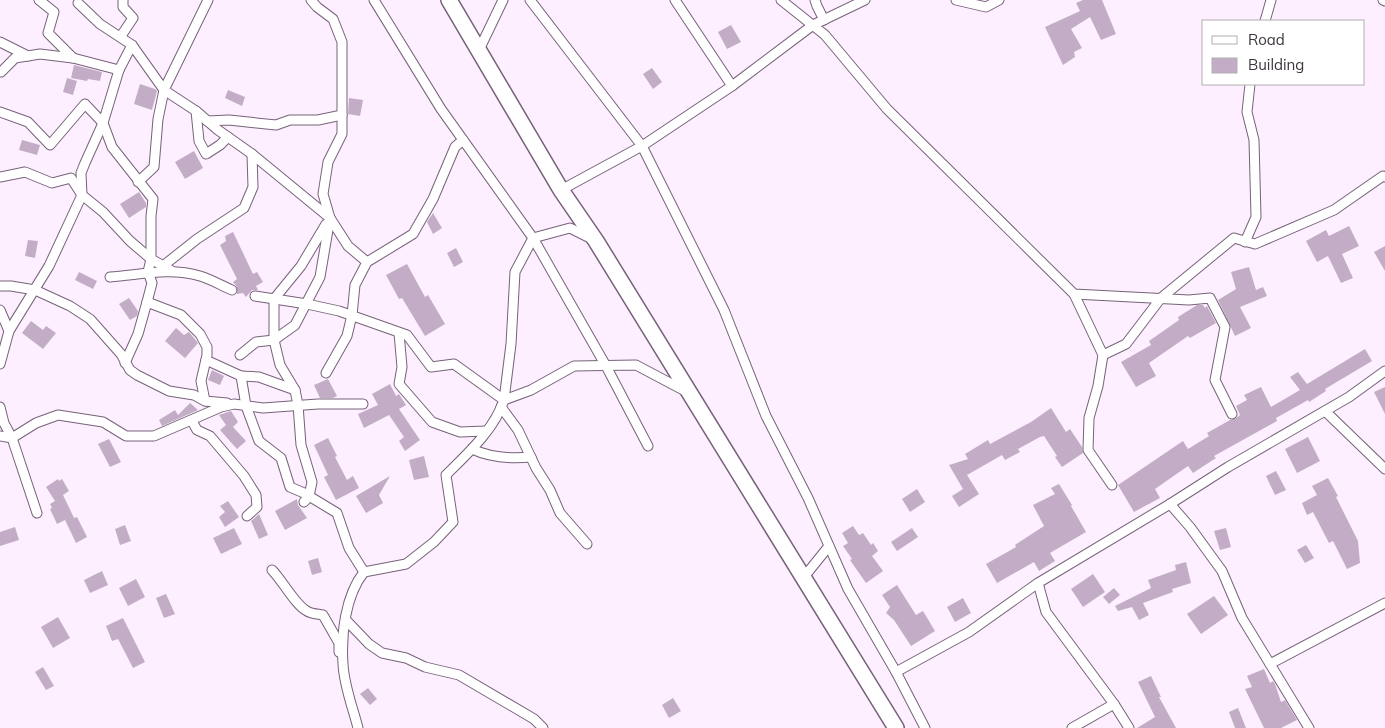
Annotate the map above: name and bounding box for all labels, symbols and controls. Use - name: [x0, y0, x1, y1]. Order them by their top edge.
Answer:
- legend: [1202, 20, 1365, 85]
- text: Road: [1248, 30, 1285, 49]
- text: Building: [1248, 55, 1304, 74]

